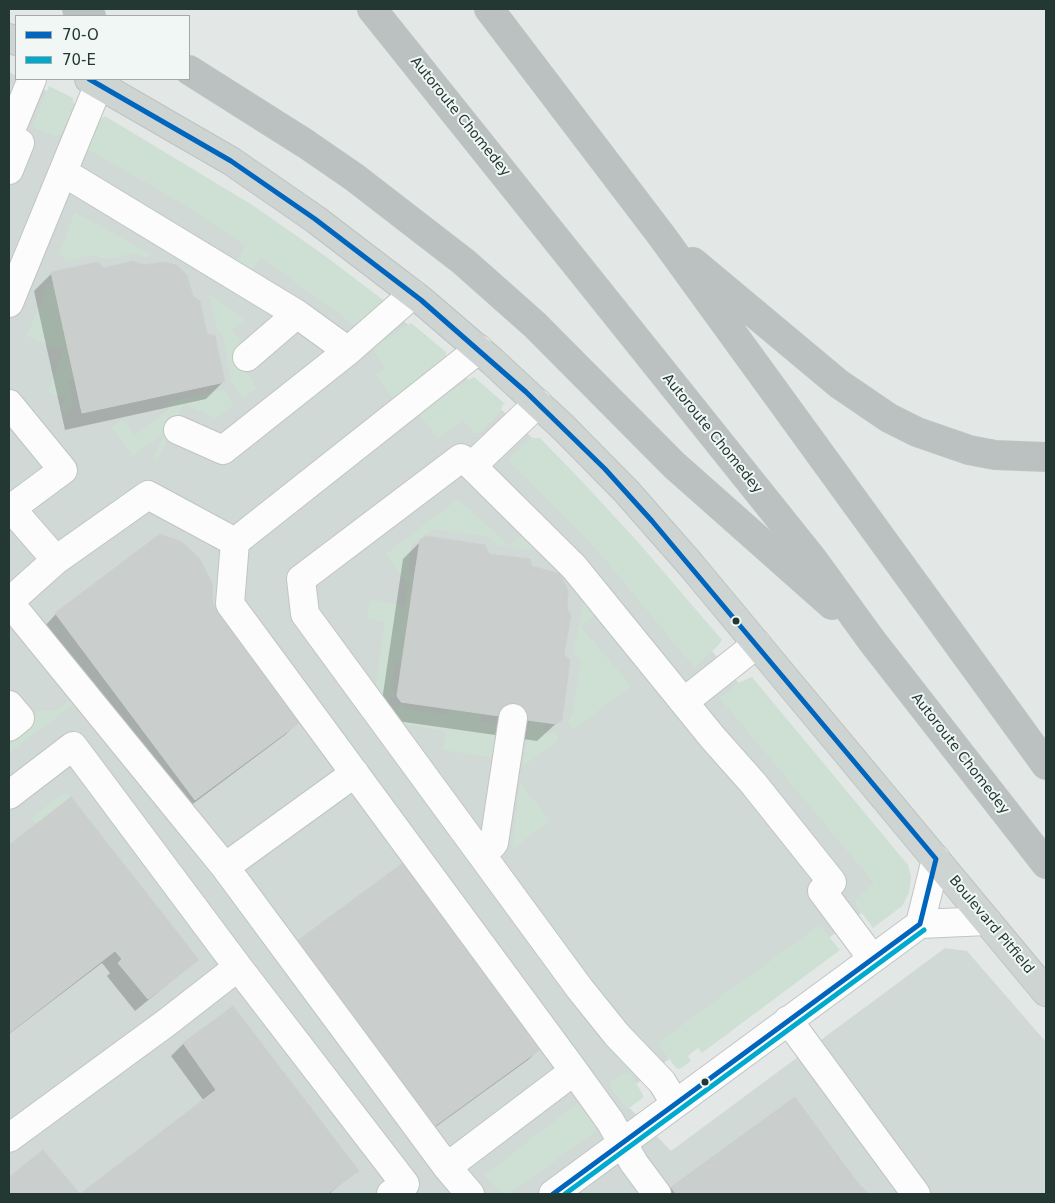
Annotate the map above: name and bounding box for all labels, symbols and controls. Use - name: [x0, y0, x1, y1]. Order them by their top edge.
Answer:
- legend: [15, 15, 190, 80]
- text: 70-O: [62, 26, 99, 44]
- text: 70-E: [62, 51, 96, 69]
- street label: Autoroute Chomedey: [407, 54, 513, 180]
- street label: Autoroute Chomedey: [659, 371, 765, 497]
- unlabelled marker: [731, 616, 741, 626]
- street label: Autoroute Chomedey: [907, 690, 1013, 818]
- street label: Boulevard Pitfield: [945, 872, 1037, 978]
- unlabelled marker: [700, 1077, 710, 1087]

